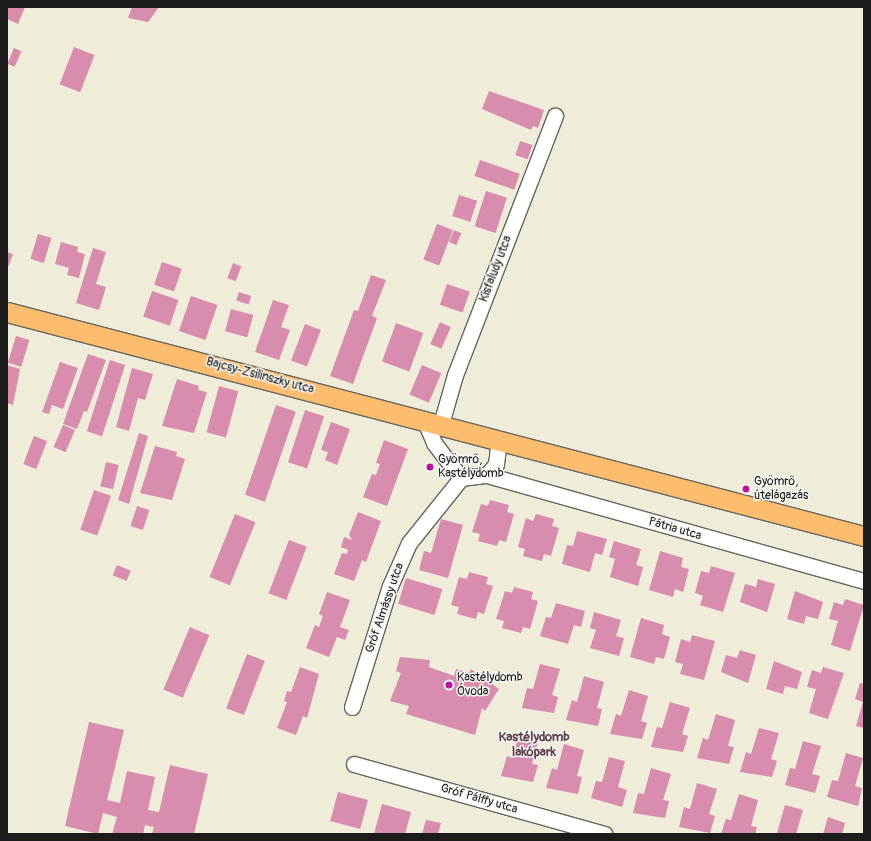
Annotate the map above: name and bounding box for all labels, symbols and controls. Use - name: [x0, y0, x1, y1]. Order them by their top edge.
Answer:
- street label: Kisfaludy utca: [477, 234, 515, 304]
- street label: Bajcsy-Zsilinszky utca: [205, 355, 315, 397]
- place label: Gyömrő, Kastélydomb: [438, 453, 504, 481]
- marker: Gyömrő, Kastélydomb: [425, 462, 435, 472]
- place label: Gyömrő, útelágazás: [754, 475, 808, 503]
- marker: Gyömrő, útelágazás: [741, 484, 751, 494]
- street label: Pátria utca: [647, 515, 703, 543]
- street label: Gróf Almássy utca: [363, 561, 407, 655]
- place label: Kastélydomb Óvoda: [457, 671, 523, 699]
- marker: Kastélydomb Óvoda: [444, 680, 454, 690]
- district label: Kastélydomb lakópark: [498, 730, 570, 761]
- street label: Gróf Pálffy utca: [439, 781, 519, 817]

